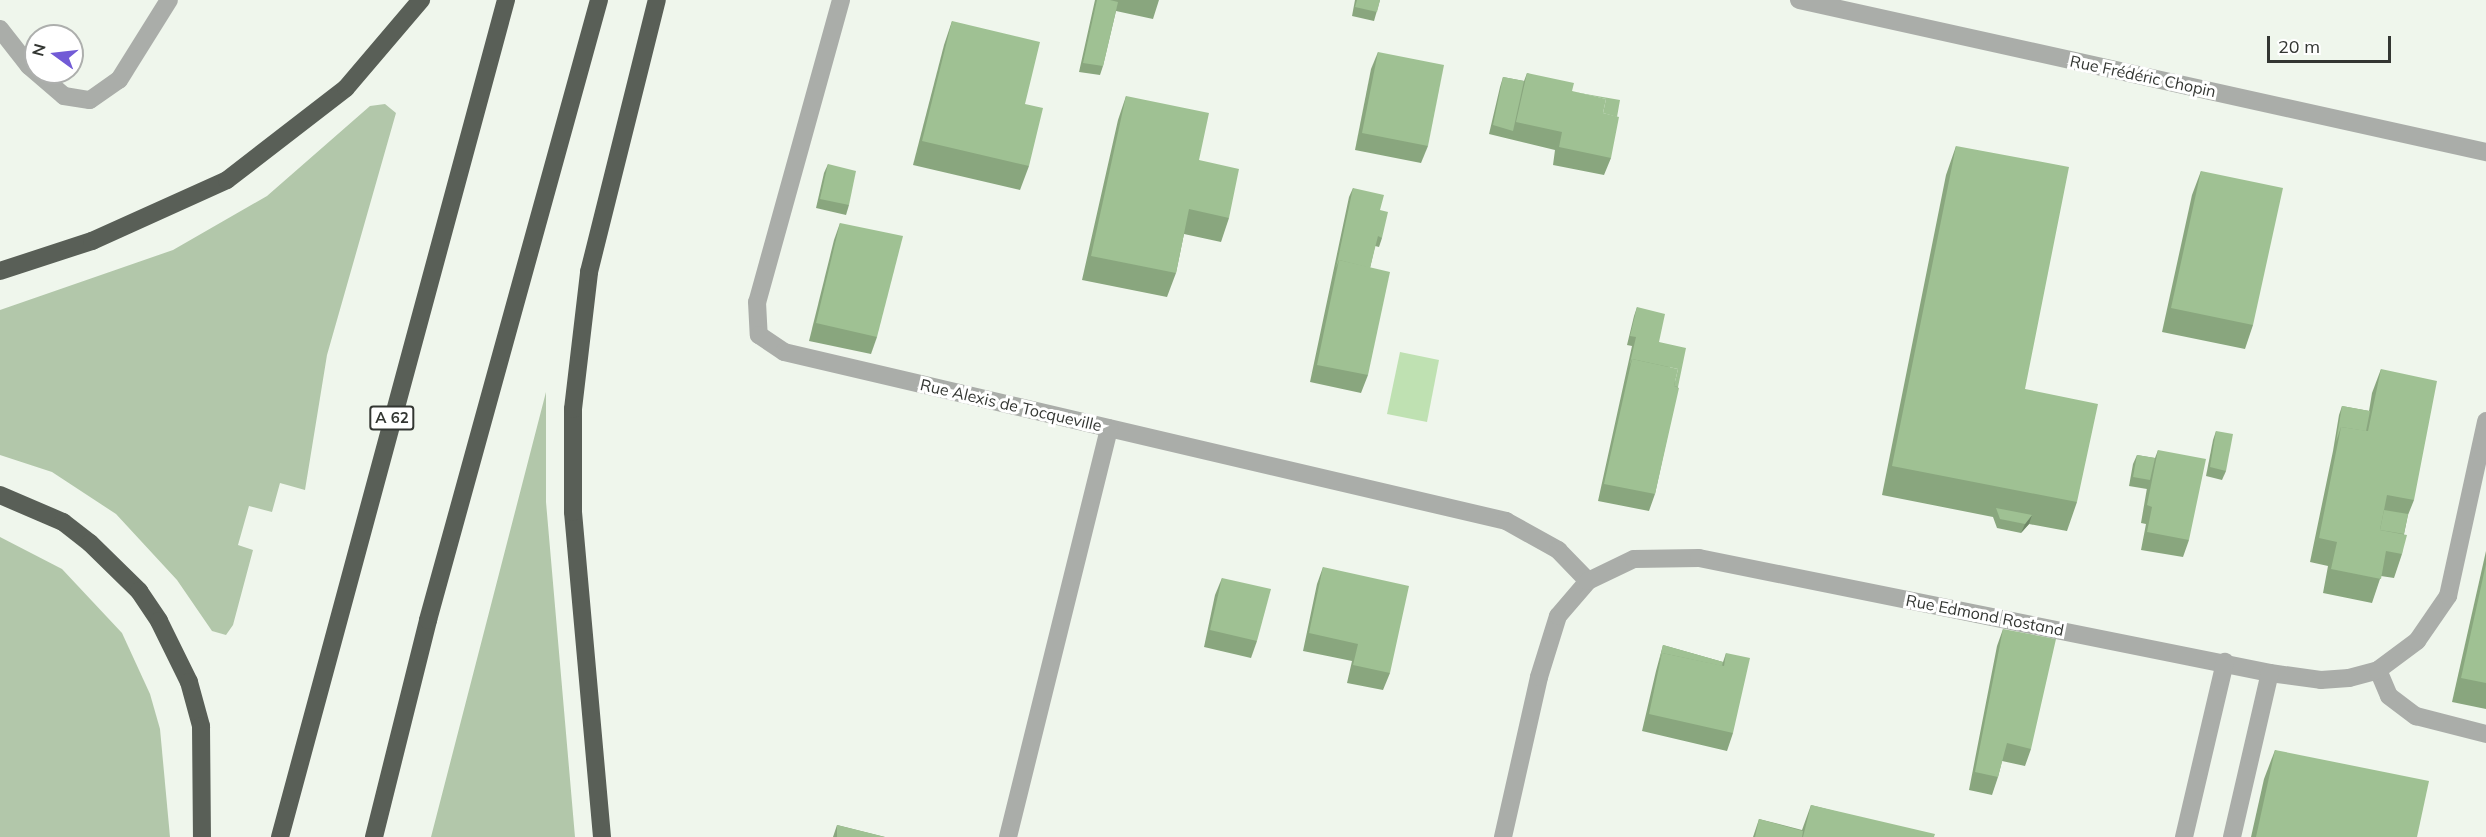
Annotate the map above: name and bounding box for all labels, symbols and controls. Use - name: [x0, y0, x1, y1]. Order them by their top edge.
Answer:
- north arrow: [24, 24, 84, 84]
- scale bar: [2270, 24, 2394, 62]
- text: 20 m: [2278, 35, 2320, 58]
- text: N: [27, 41, 50, 58]
- street label: Rue Frédéric Chopin: [2068, 51, 2218, 101]
- street label: Rue Alexis de Tocqueville: [918, 375, 1104, 435]
- road number: A 62: [368, 406, 416, 430]
- street label: Rue Edmond Rostand: [1904, 590, 2066, 640]

